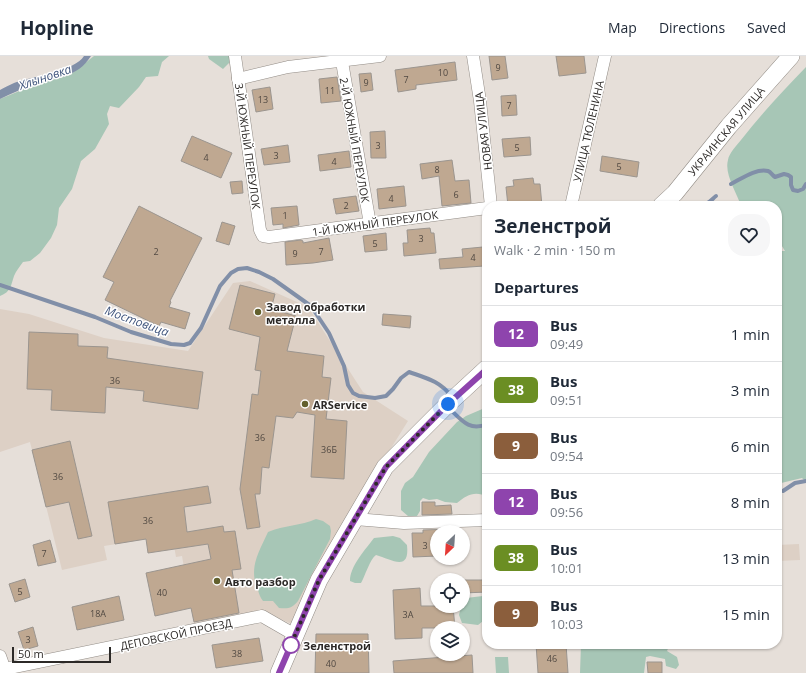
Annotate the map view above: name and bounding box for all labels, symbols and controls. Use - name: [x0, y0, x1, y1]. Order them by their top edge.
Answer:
- text: Hopline: [20, 15, 94, 41]
- text: Map: [608, 18, 637, 37]
- text: Directions: [659, 18, 725, 37]
- text: Saved: [747, 18, 786, 37]
- water label: Хлыновка: [16, 60, 74, 94]
- house number: 9: [495, 61, 501, 74]
- house number: 10: [438, 66, 448, 79]
- house number: 7: [403, 73, 409, 86]
- street label: 2-Й ЮЖНЫЙ ПЕРЕУЛОК: [337, 76, 373, 204]
- house number: 9: [363, 76, 369, 89]
- street label: УЛИЦА ТЮЛЕНИНА: [569, 79, 607, 183]
- street label: 3-Й ЮЖНЫЙ ПЕРЕУЛОК: [232, 82, 264, 210]
- street label: УКРАИНСКАЯ УЛИЦА: [684, 83, 768, 179]
- house number: 11: [325, 84, 335, 97]
- street label: НОВАЯ УЛИЦА: [471, 91, 495, 171]
- house number: 13: [258, 93, 268, 106]
- house number: 7: [506, 99, 512, 112]
- house number: 3: [375, 139, 381, 152]
- house number: 5: [514, 141, 520, 154]
- house number: 3: [273, 149, 279, 162]
- house number: 4: [203, 151, 209, 164]
- house number: 4: [331, 155, 337, 168]
- house number: 5: [616, 160, 622, 173]
- house number: 8: [434, 163, 440, 176]
- house number: 6: [453, 188, 459, 201]
- house number: 4: [388, 192, 394, 205]
- house number: 2: [343, 200, 349, 210]
- street label: 1-Й ЮЖНЫЙ ПЕРЕУЛОК: [311, 207, 439, 239]
- house number: 1: [282, 209, 288, 222]
- text: Зеленстрой: [494, 213, 611, 239]
- button: heart: [728, 214, 770, 256]
- house number: 3: [418, 232, 424, 245]
- house number: 5: [372, 237, 378, 250]
- text: Walk · 2 min · 150 m: [494, 241, 616, 259]
- house number: 2: [153, 245, 159, 258]
- house number: 7: [318, 245, 324, 258]
- house number: 9: [292, 247, 298, 260]
- house number: 4: [470, 251, 476, 264]
- text: Departures: [494, 277, 579, 297]
- place label: Завод обработки металла: [266, 299, 365, 327]
- water label: Мостовица: [103, 302, 171, 340]
- marker: Завод обработки металла: [253, 307, 263, 317]
- text: Bus: [550, 315, 577, 335]
- text: 12: [508, 324, 524, 343]
- text: 1 min: [731, 324, 770, 344]
- text: 09:49: [550, 335, 583, 353]
- text: Bus: [550, 371, 577, 391]
- house number: 36: [110, 374, 120, 387]
- text: 38: [508, 380, 524, 399]
- text: 3 min: [731, 380, 770, 400]
- text: 09:51: [550, 391, 583, 409]
- your location: [438, 394, 458, 414]
- place label: ARService: [313, 397, 368, 412]
- marker: ARService: [300, 399, 310, 409]
- text: Bus: [550, 427, 577, 447]
- house number: 36: [255, 431, 265, 444]
- text: 9: [512, 436, 520, 455]
- text: 6 min: [731, 436, 770, 456]
- house number: 36Б: [321, 443, 337, 456]
- text: 09:54: [550, 447, 583, 465]
- house number: 36: [53, 470, 63, 483]
- text: Bus: [550, 483, 577, 503]
- text: 12: [508, 492, 524, 511]
- text: 8 min: [731, 492, 770, 512]
- text: 09:56: [550, 503, 583, 521]
- house number: 36: [143, 514, 153, 527]
- north arrow: [430, 525, 470, 565]
- map controls: [430, 525, 470, 661]
- house number: 3: [422, 539, 428, 552]
- text: Bus: [550, 539, 577, 559]
- house number: 7: [41, 547, 47, 560]
- text: 38: [508, 548, 524, 567]
- text: 13 min: [722, 548, 770, 568]
- text: 10:01: [550, 559, 583, 577]
- button: locate: [430, 573, 470, 613]
- place label: Авто разбор: [225, 574, 296, 589]
- marker: Авто разбор: [212, 576, 222, 586]
- house number: 5: [17, 585, 23, 598]
- house number: 40: [157, 586, 167, 599]
- text: Bus: [550, 595, 577, 615]
- text: 9: [512, 604, 520, 623]
- text: 15 min: [722, 604, 770, 624]
- house number: 18А: [90, 607, 106, 620]
- house number: 3А: [403, 608, 414, 621]
- street label: ДЕПОВСКОЙ ПРОЕЗД: [119, 615, 234, 653]
- text: 10:03: [550, 615, 583, 633]
- button: layers: [430, 621, 470, 661]
- house number: 3: [25, 633, 31, 646]
- marker: Зеленстрой: [282, 636, 300, 654]
- place label: Зеленстрой: [303, 638, 371, 653]
- scale bar: [12, 645, 111, 664]
- text: 50 m: [18, 646, 44, 661]
- house number: 38: [232, 647, 242, 660]
- house number: 46: [547, 652, 557, 665]
- house number: 40: [326, 657, 336, 670]

